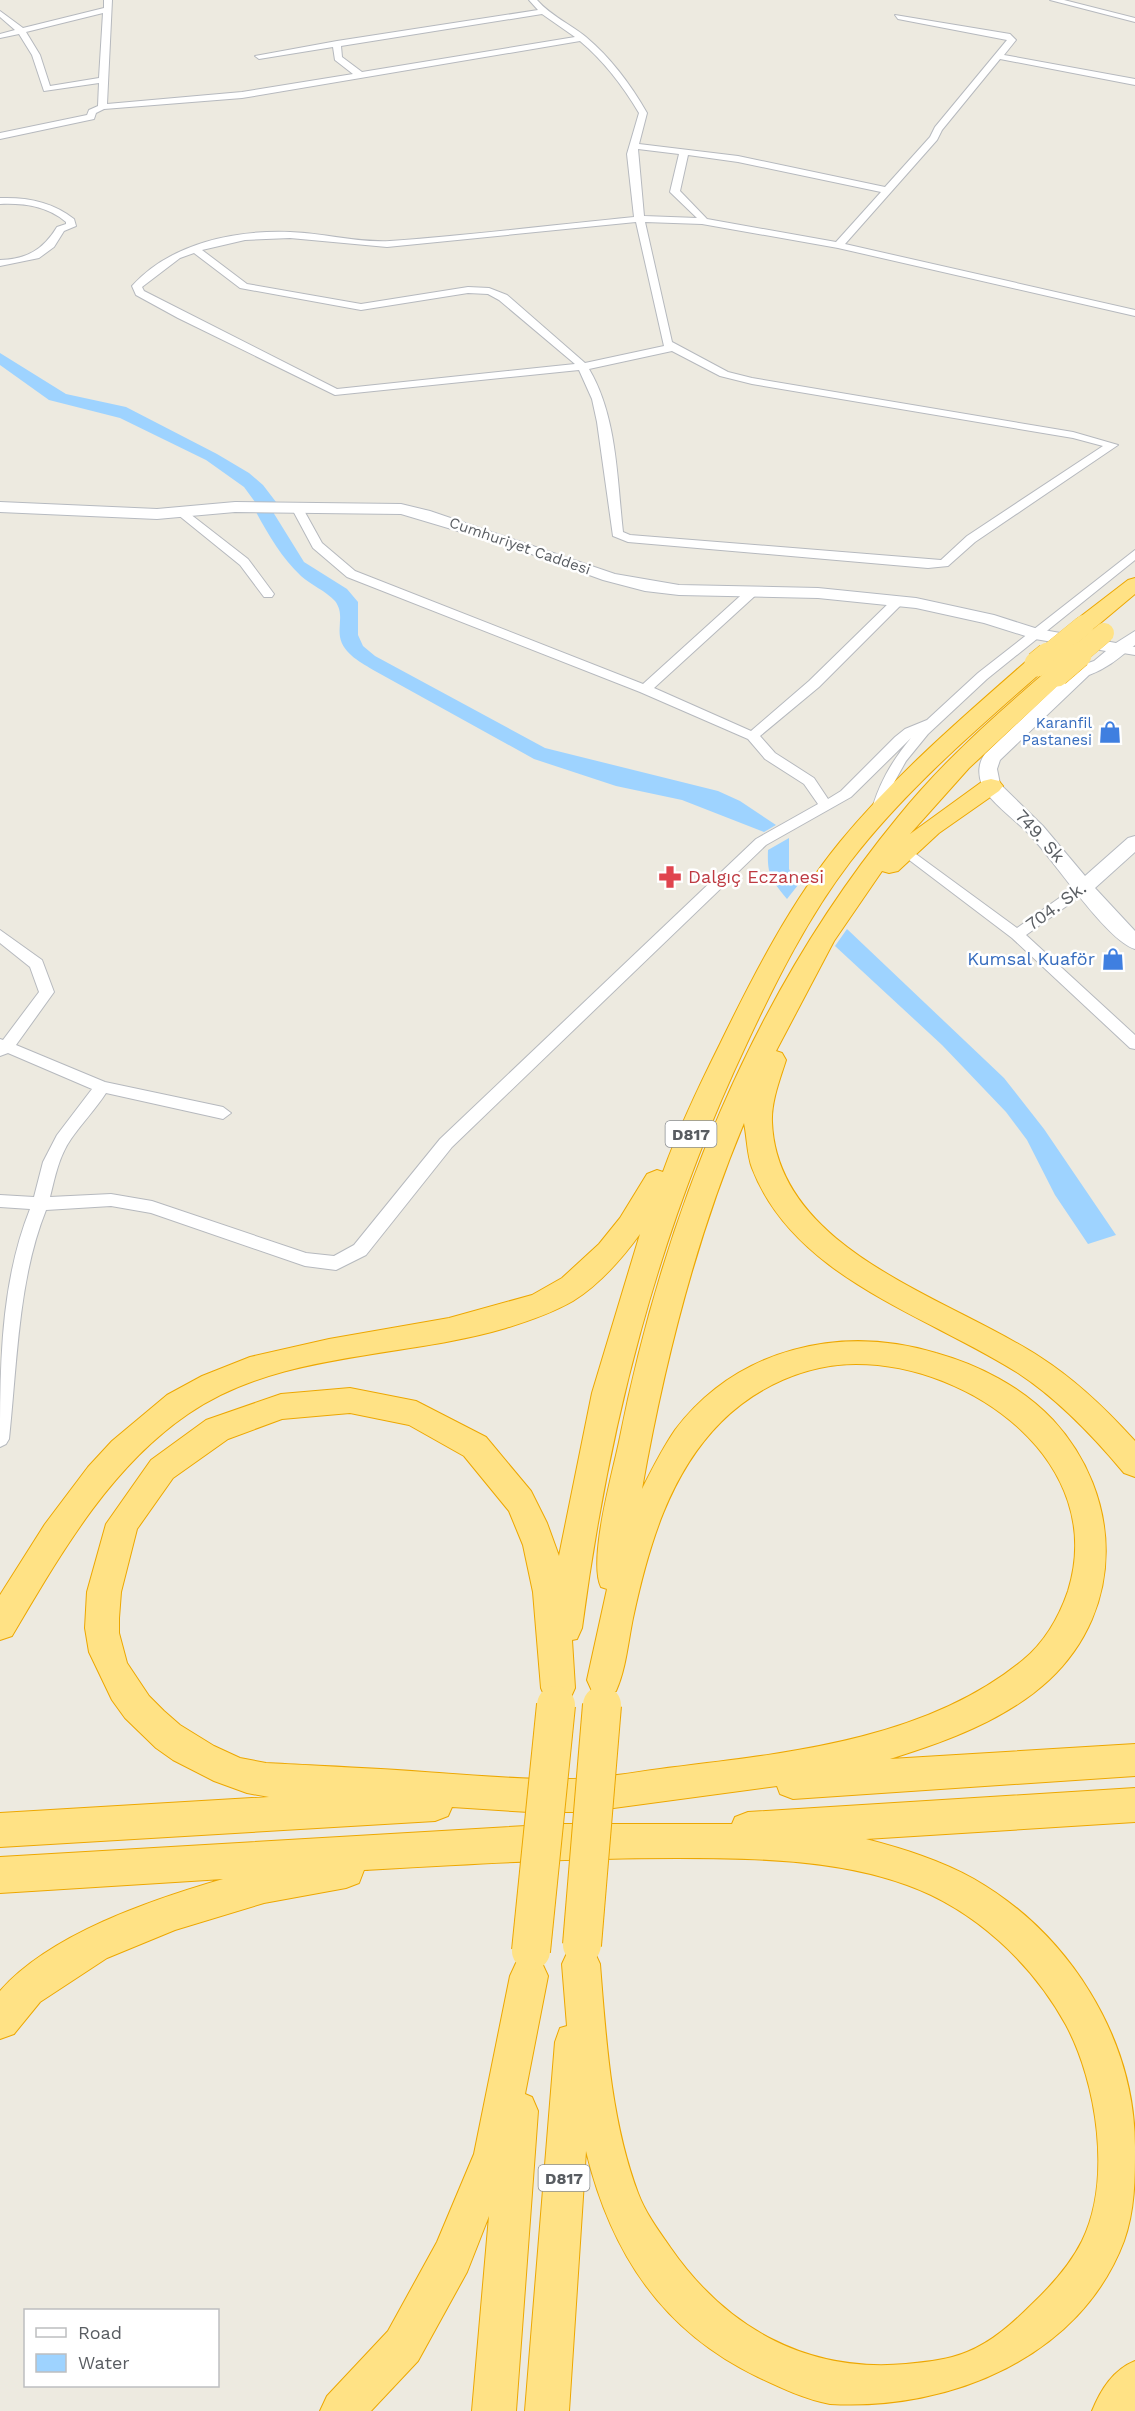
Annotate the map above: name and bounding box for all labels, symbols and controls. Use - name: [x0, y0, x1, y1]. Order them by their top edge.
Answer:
- street label: Cumhuriyet Caddesi: [447, 513, 593, 579]
- place label: Karanfil Pastanesi: [1022, 714, 1092, 749]
- shop icon: Karanfil Pastanesi: [1097, 719, 1123, 745]
- street label: 749. Sk: [1011, 805, 1069, 866]
- pharmacy icon: Dalgıç Eczanesi: [657, 864, 683, 890]
- place label: Dalgıç Eczanesi: [688, 866, 824, 887]
- street label: 704. Sk.: [1022, 877, 1090, 934]
- shop icon: Kumsal Kuaför: [1100, 946, 1126, 972]
- place label: Kumsal Kuaför: [967, 948, 1095, 969]
- road number: D817: [666, 1121, 716, 1147]
- road number: D817: [538, 2165, 590, 2191]
- legend: [24, 2309, 219, 2387]
- text: Road: [78, 2322, 122, 2343]
- text: Water: [78, 2352, 130, 2373]

